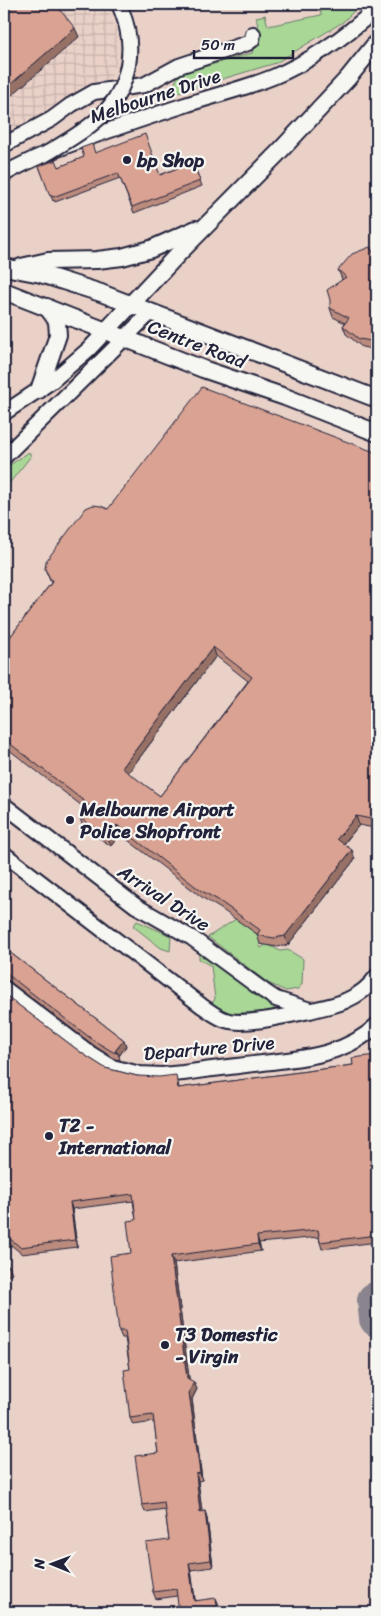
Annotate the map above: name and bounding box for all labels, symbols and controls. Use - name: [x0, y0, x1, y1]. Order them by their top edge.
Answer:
- scale bar: [194, 28, 292, 60]
- text: 50 m: [201, 32, 236, 58]
- street label: Melbourne Drive: [85, 59, 225, 133]
- place label: bp Shop: [136, 144, 205, 177]
- marker: bp Shop: [121, 154, 133, 166]
- street label: Centre Road: [143, 310, 253, 379]
- place label: Melbourne Airport Police Shopfront: [79, 793, 235, 848]
- marker: Melbourne Airport Police Shopfront: [64, 814, 76, 826]
- street label: Arrival Drive: [110, 855, 217, 941]
- street label: Departure Drive: [142, 1026, 276, 1070]
- place label: T2 - International: [58, 1109, 172, 1164]
- marker: T2 - International: [43, 1130, 55, 1142]
- place label: T3 Domestic - Virgin: [175, 1318, 278, 1373]
- marker: T3 Domestic - Virgin: [159, 1339, 171, 1351]
- north arrow: [28, 1538, 78, 1588]
- text: N: [27, 1558, 52, 1570]

